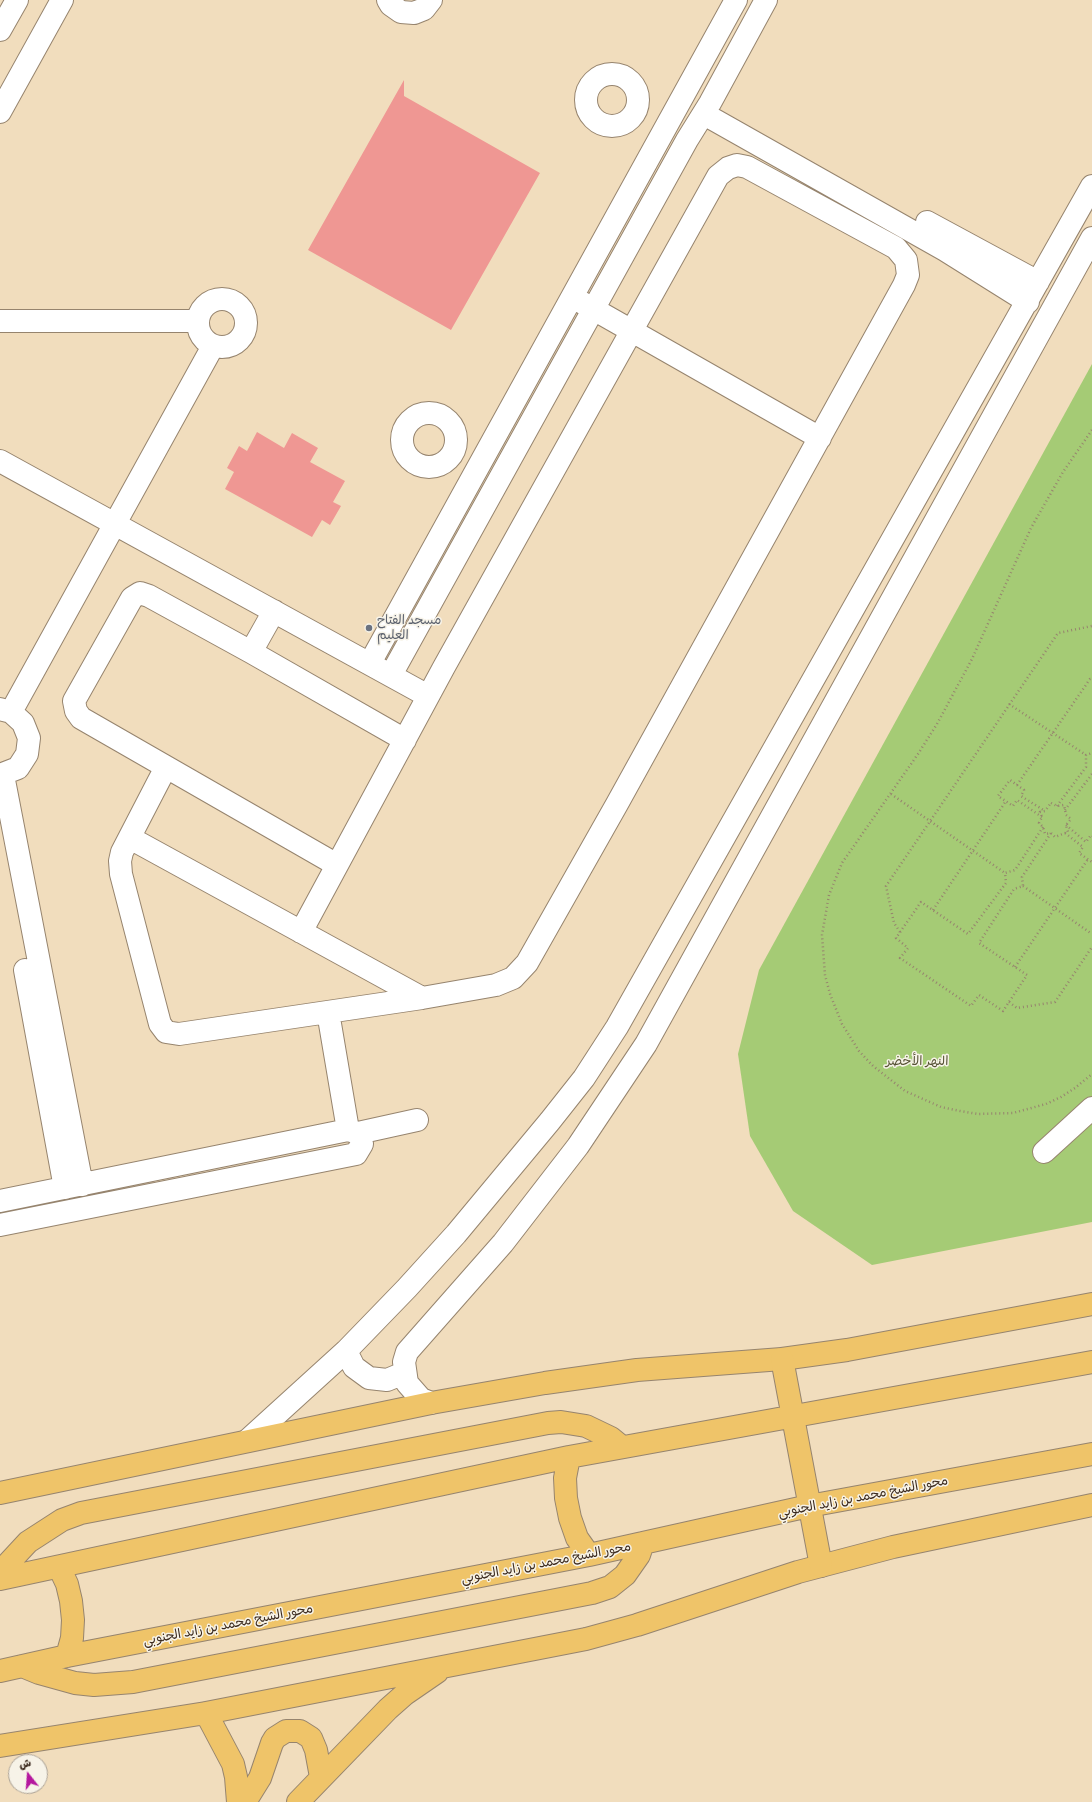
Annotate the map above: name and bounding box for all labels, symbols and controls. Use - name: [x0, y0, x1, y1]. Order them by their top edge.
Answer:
- place label: مسجد الفتاح العليم: [377, 613, 441, 644]
- marker: مسجد الفتاح العليم: [364, 623, 374, 633]
- park label: النهر الأخضر: [886, 1054, 948, 1070]
- street label: محور الشيخ محمد بن زايد الجنوبي: [777, 1473, 949, 1521]
- street label: محور الشيخ محمد بن زايد الجنوبي: [460, 1539, 632, 1587]
- street label: محور الشيخ محمد بن زايد الجنوبي: [142, 1601, 314, 1649]
- north arrow: [8, 1754, 48, 1794]
- text: ش: [17, 1755, 33, 1772]

